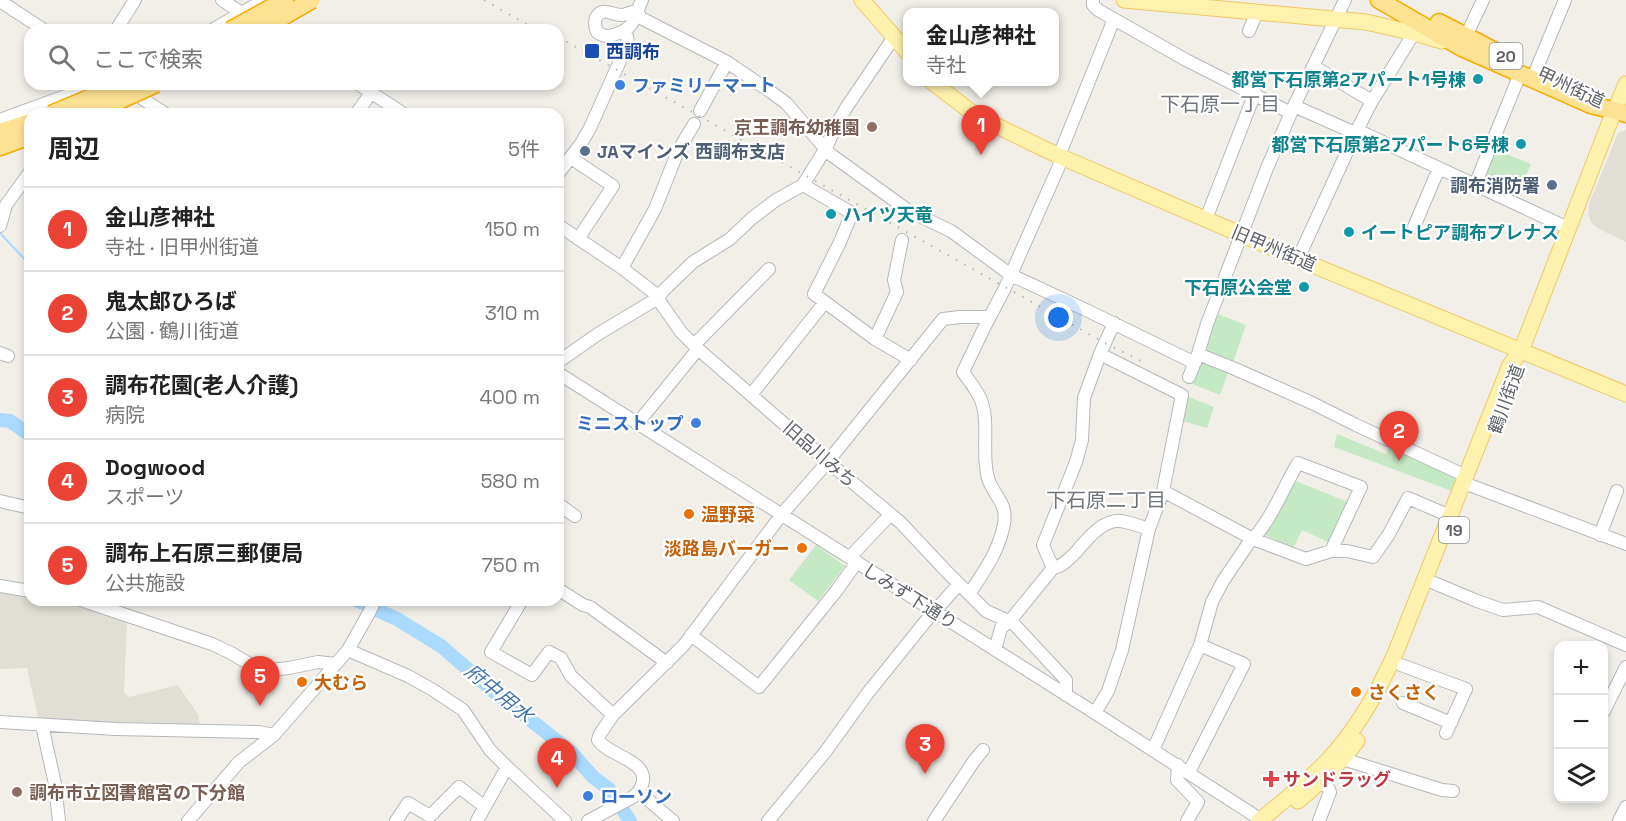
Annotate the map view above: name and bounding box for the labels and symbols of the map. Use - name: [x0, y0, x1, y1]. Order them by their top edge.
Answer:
- place label: 西調布: [606, 40, 660, 63]
- marker: 西調布: [583, 42, 601, 60]
- road number: 20: [1490, 43, 1522, 69]
- street label: 甲州街道: [1534, 61, 1608, 113]
- place label: 都営下石原第2アパート1号棟: [1232, 68, 1466, 91]
- marker: 都営下石原第2アパート1号棟: [1471, 72, 1485, 86]
- place label: ファミリーマート: [632, 74, 776, 97]
- marker: ファミリーマート: [613, 78, 627, 92]
- district label: 下石原一丁目: [1160, 91, 1280, 117]
- pin: 1: [962, 106, 1000, 155]
- place label: 京王調布幼稚園: [734, 116, 860, 139]
- marker: 京王調布幼稚園: [865, 120, 879, 134]
- place label: 都営下石原第2アパート6号棟: [1272, 133, 1509, 156]
- marker: 都営下石原第2アパート6号棟: [1514, 137, 1528, 151]
- place label: JAマインズ 西調布支店: [597, 140, 785, 163]
- marker: JAマインズ 西調布支店: [578, 144, 592, 158]
- place label: 調布消防署: [1450, 174, 1540, 197]
- marker: 調布消防署: [1545, 178, 1559, 192]
- place label: ハイツ天竜: [843, 203, 933, 226]
- marker: ハイツ天竜: [824, 207, 838, 221]
- street label: 旧甲州街道: [1228, 220, 1320, 276]
- place label: イートピア調布プレナス: [1361, 221, 1559, 244]
- marker: イートピア調布プレナス: [1342, 225, 1356, 239]
- place label: 下石原公会堂: [1184, 276, 1292, 299]
- marker: 下石原公会堂: [1297, 280, 1311, 294]
- your location: [1044, 303, 1073, 332]
- street label: 鶴川街道: [1483, 361, 1529, 437]
- place label: ミニストップ: [576, 412, 684, 435]
- pin: 2: [1380, 412, 1418, 461]
- marker: ミニストップ: [689, 416, 703, 430]
- street label: 旧品川みち: [778, 416, 862, 492]
- district label: 下石原二丁目: [1046, 487, 1166, 513]
- place label: 温野菜: [701, 503, 755, 526]
- marker: 温野菜: [682, 507, 696, 521]
- road number: 19: [1439, 517, 1469, 543]
- place label: 淡路島バーガー: [664, 537, 790, 560]
- marker: 淡路島バーガー: [795, 541, 809, 555]
- street label: しみず下通り: [858, 558, 962, 634]
- pin: 5: [240, 656, 280, 706]
- water label: 府中用水: [460, 658, 540, 730]
- place label: 大むら: [314, 671, 368, 694]
- marker: 大むら: [295, 675, 309, 689]
- place label: さくさく: [1368, 681, 1440, 704]
- marker: さくさく: [1349, 685, 1363, 699]
- pin: 3: [906, 724, 944, 774]
- pin: 4: [538, 738, 576, 788]
- place label: サンドラッグ: [1283, 768, 1391, 791]
- marker: サンドラッグ: [1264, 772, 1278, 786]
- place label: 調布市立図書館宮の下分館: [29, 781, 245, 804]
- marker: 調布市立図書館宮の下分館: [10, 785, 24, 799]
- place label: ローソン: [600, 785, 672, 808]
- marker: ローソン: [581, 789, 595, 803]

